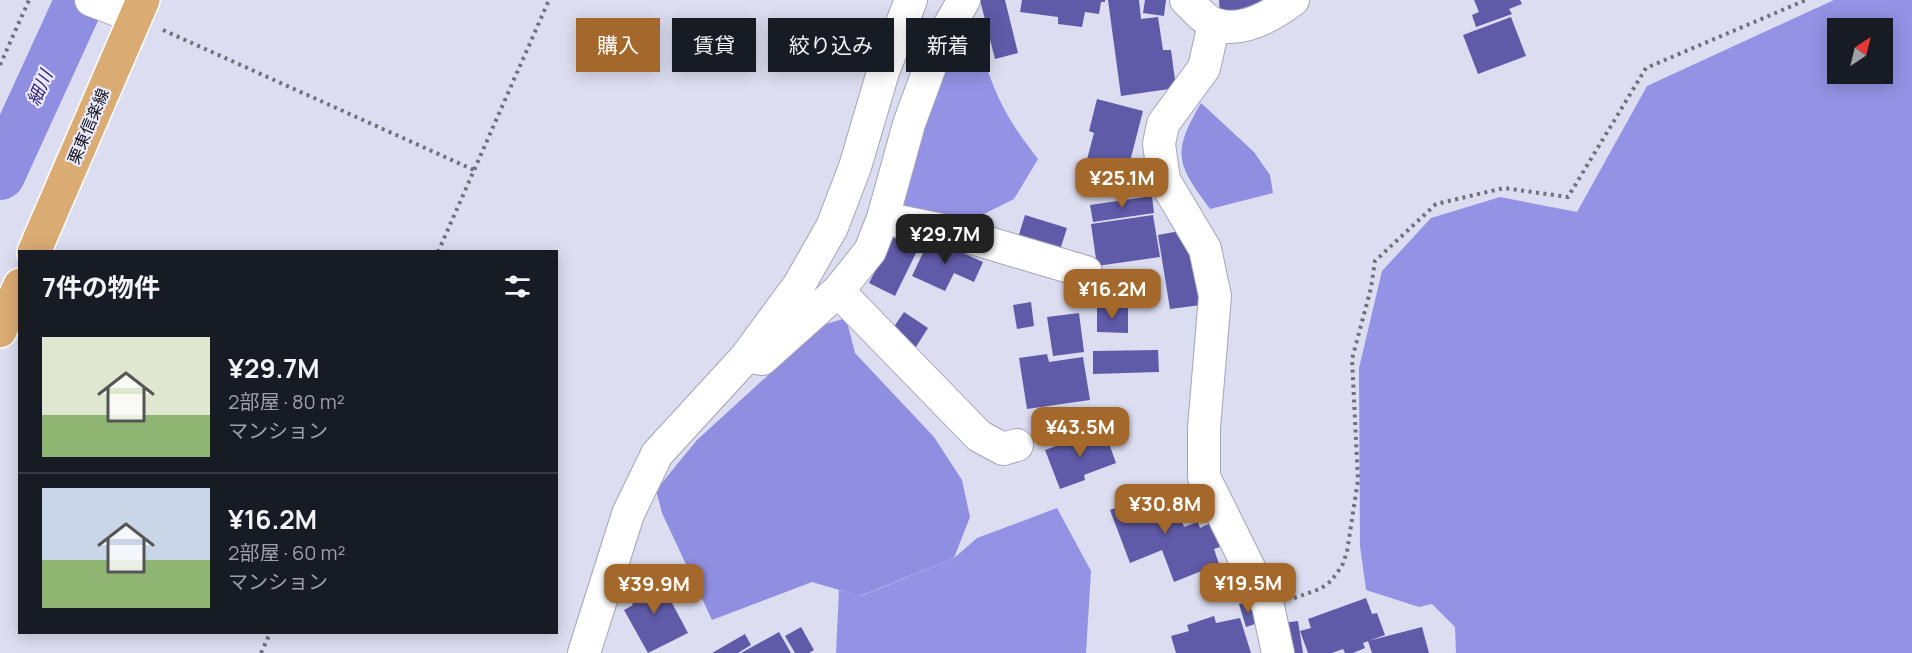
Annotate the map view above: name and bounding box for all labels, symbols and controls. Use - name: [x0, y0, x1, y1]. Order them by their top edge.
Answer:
- chip: 購入: [576, 18, 660, 72]
- chip: 賃貸: [672, 18, 756, 72]
- chip: 絞り込み: [768, 18, 894, 72]
- chip: 新着: [906, 18, 990, 72]
- north arrow: [1827, 18, 1893, 84]
- map controls: [1827, 18, 1893, 84]
- water label: 細川: [21, 64, 58, 109]
- street label: 栗東信楽線: [62, 85, 114, 167]
- pin: ¥25.1M: [1073, 158, 1171, 209]
- text: ¥25.1M: [1089, 164, 1155, 191]
- pin: ¥29.7M: [896, 214, 994, 265]
- text: ¥29.7M: [910, 220, 980, 247]
- text: 7件の物件: [42, 269, 160, 305]
- pin: ¥16.2M: [1063, 269, 1161, 320]
- icon: filters: [501, 270, 534, 303]
- text: ¥16.2M: [1078, 275, 1146, 302]
- text: ¥29.7M: [228, 350, 319, 386]
- icon: home: [90, 361, 162, 433]
- text: 2部屋 · 80 m²: [228, 388, 345, 415]
- pin: ¥43.5M: [1031, 407, 1129, 458]
- text: ¥43.5M: [1045, 413, 1115, 440]
- text: マンション: [228, 417, 328, 444]
- pin: ¥30.8M: [1116, 484, 1214, 535]
- text: ¥30.8M: [1129, 490, 1201, 517]
- text: ¥16.2M: [228, 501, 317, 537]
- icon: home: [90, 512, 162, 584]
- text: 2部屋 · 60 m²: [228, 539, 346, 566]
- pin: ¥19.5M: [1199, 563, 1297, 614]
- pin: ¥39.9M: [605, 564, 703, 615]
- text: マンション: [228, 568, 328, 595]
- text: ¥19.5M: [1214, 569, 1282, 596]
- text: ¥39.9M: [618, 570, 690, 597]

